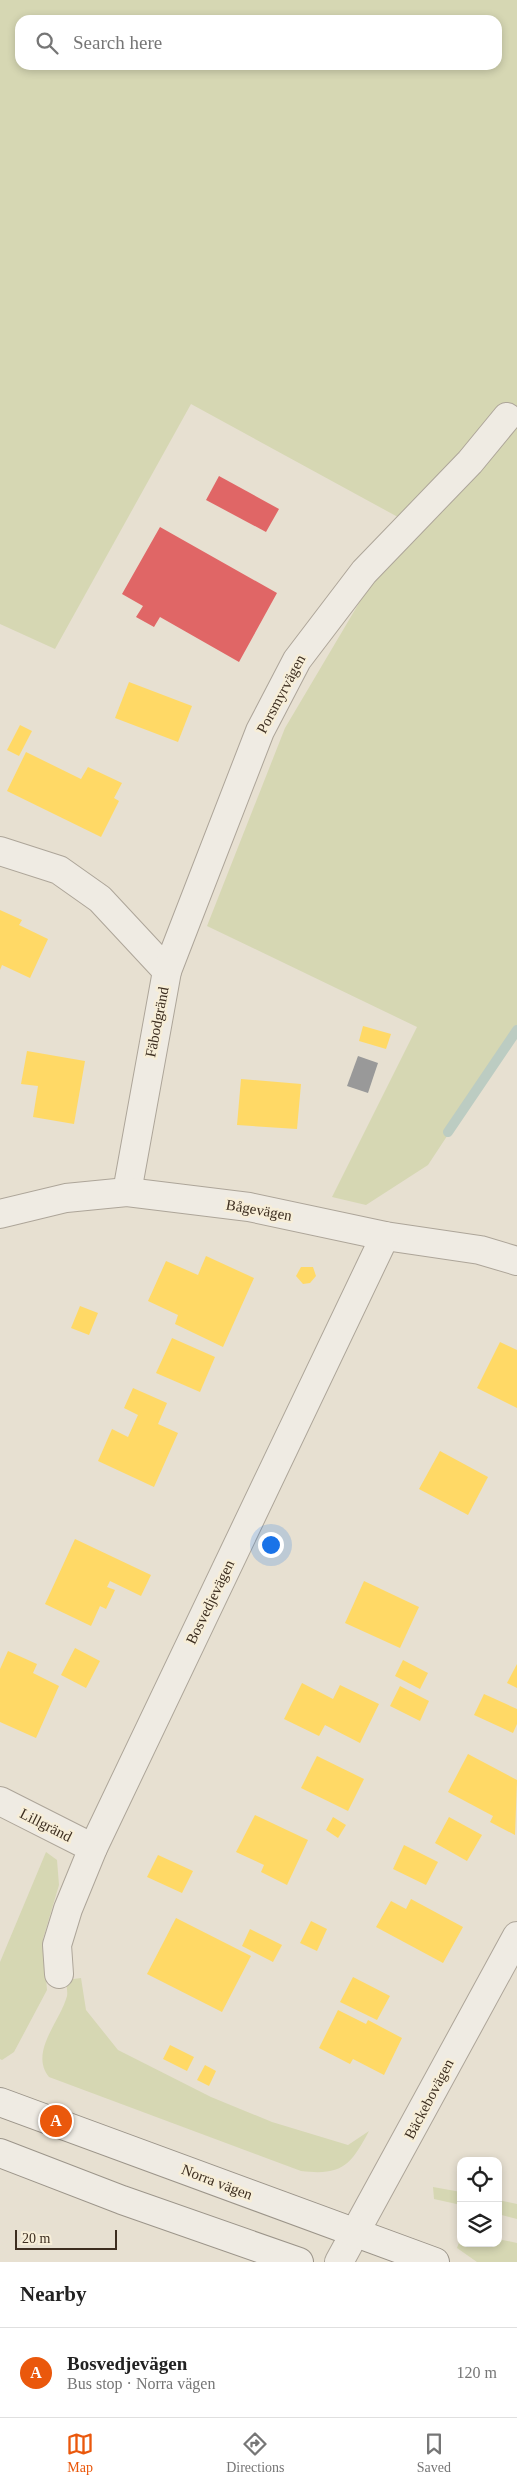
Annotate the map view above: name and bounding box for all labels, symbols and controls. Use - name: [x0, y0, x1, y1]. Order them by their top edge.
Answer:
- search box: [15, 15, 502, 70]
- icon: search: [33, 29, 61, 57]
- text: Search here: [73, 32, 162, 53]
- street label: Porsmyrvägen: [254, 652, 309, 736]
- street label: Fäbodgränd: [142, 985, 172, 1059]
- street label: Bågevägen: [225, 1196, 294, 1224]
- your location: [258, 1532, 284, 1558]
- street label: Bosvedjevägen: [183, 1557, 237, 1647]
- street label: Lillgränd: [17, 1805, 75, 1845]
- street label: Bäckebovägen: [401, 2056, 457, 2142]
- pin: A: [40, 2102, 72, 2140]
- map controls: [457, 2157, 502, 2247]
- button: locate: [457, 2157, 502, 2202]
- street label: Norra vägen: [179, 2161, 255, 2203]
- button: layers: [457, 2202, 502, 2247]
- scale bar: [15, 2227, 118, 2250]
- text: 20 m: [22, 2231, 50, 2246]
- text: Nearby: [20, 2282, 87, 2306]
- text: Bosvedjevägen: [67, 2353, 187, 2374]
- text: A: [30, 2364, 42, 2381]
- text: 120 m: [457, 2364, 497, 2381]
- text: Bus stop · Norra vägen: [67, 2375, 215, 2392]
- tab: Map: [66, 2430, 94, 2476]
- tab: Directions: [226, 2430, 285, 2476]
- tab: Saved: [417, 2430, 451, 2476]

